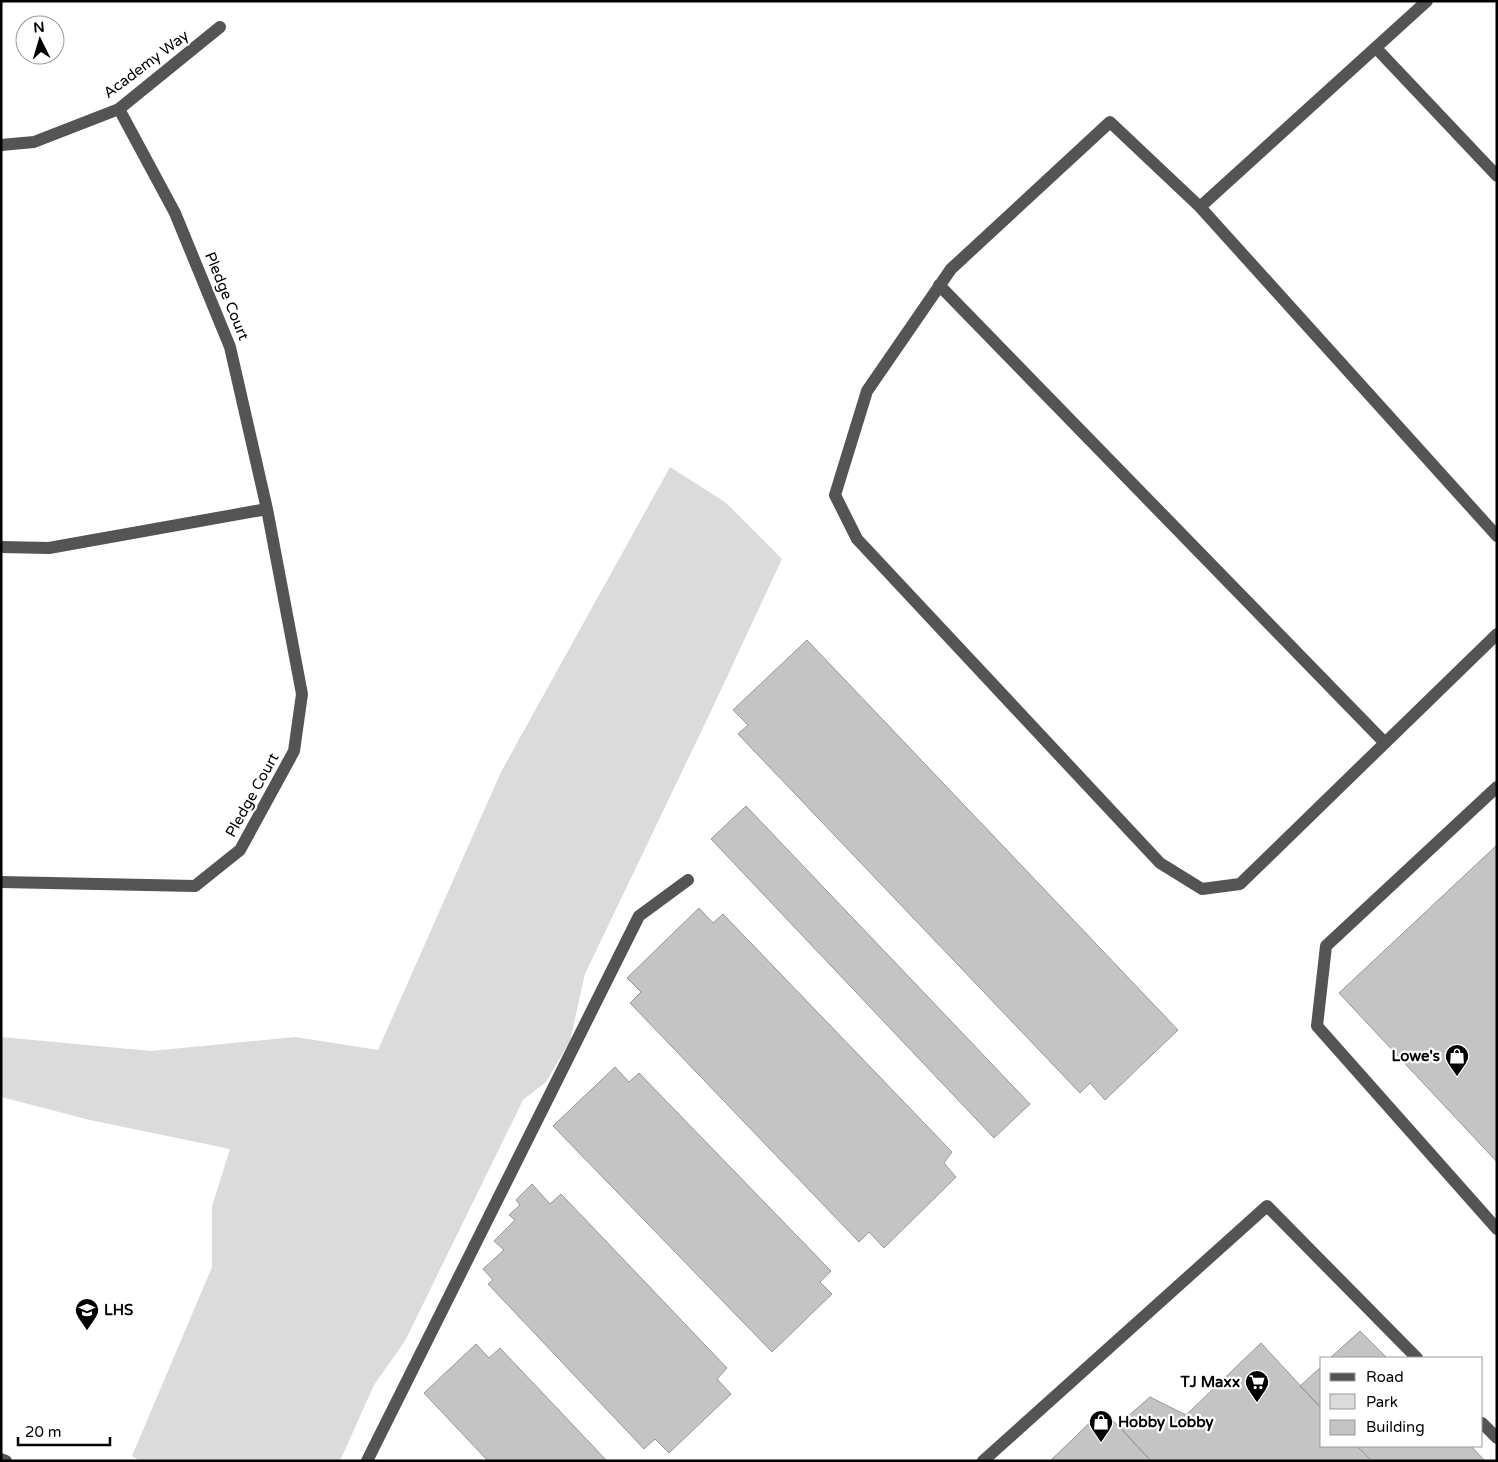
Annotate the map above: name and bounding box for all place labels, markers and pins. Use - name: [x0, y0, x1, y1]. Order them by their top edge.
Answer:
- shop icon: Lowe's: [1444, 1043, 1470, 1077]
- place label: Lowe's: [1392, 1047, 1440, 1065]
- school or university icon: LHS: [74, 1297, 100, 1331]
- place label: LHS: [104, 1301, 133, 1319]
- supermarket icon: TJ Maxx: [1244, 1369, 1270, 1403]
- place label: TJ Maxx: [1180, 1373, 1240, 1391]
- shop icon: Hobby Lobby: [1088, 1409, 1114, 1443]
- place label: Hobby Lobby: [1118, 1413, 1214, 1432]

